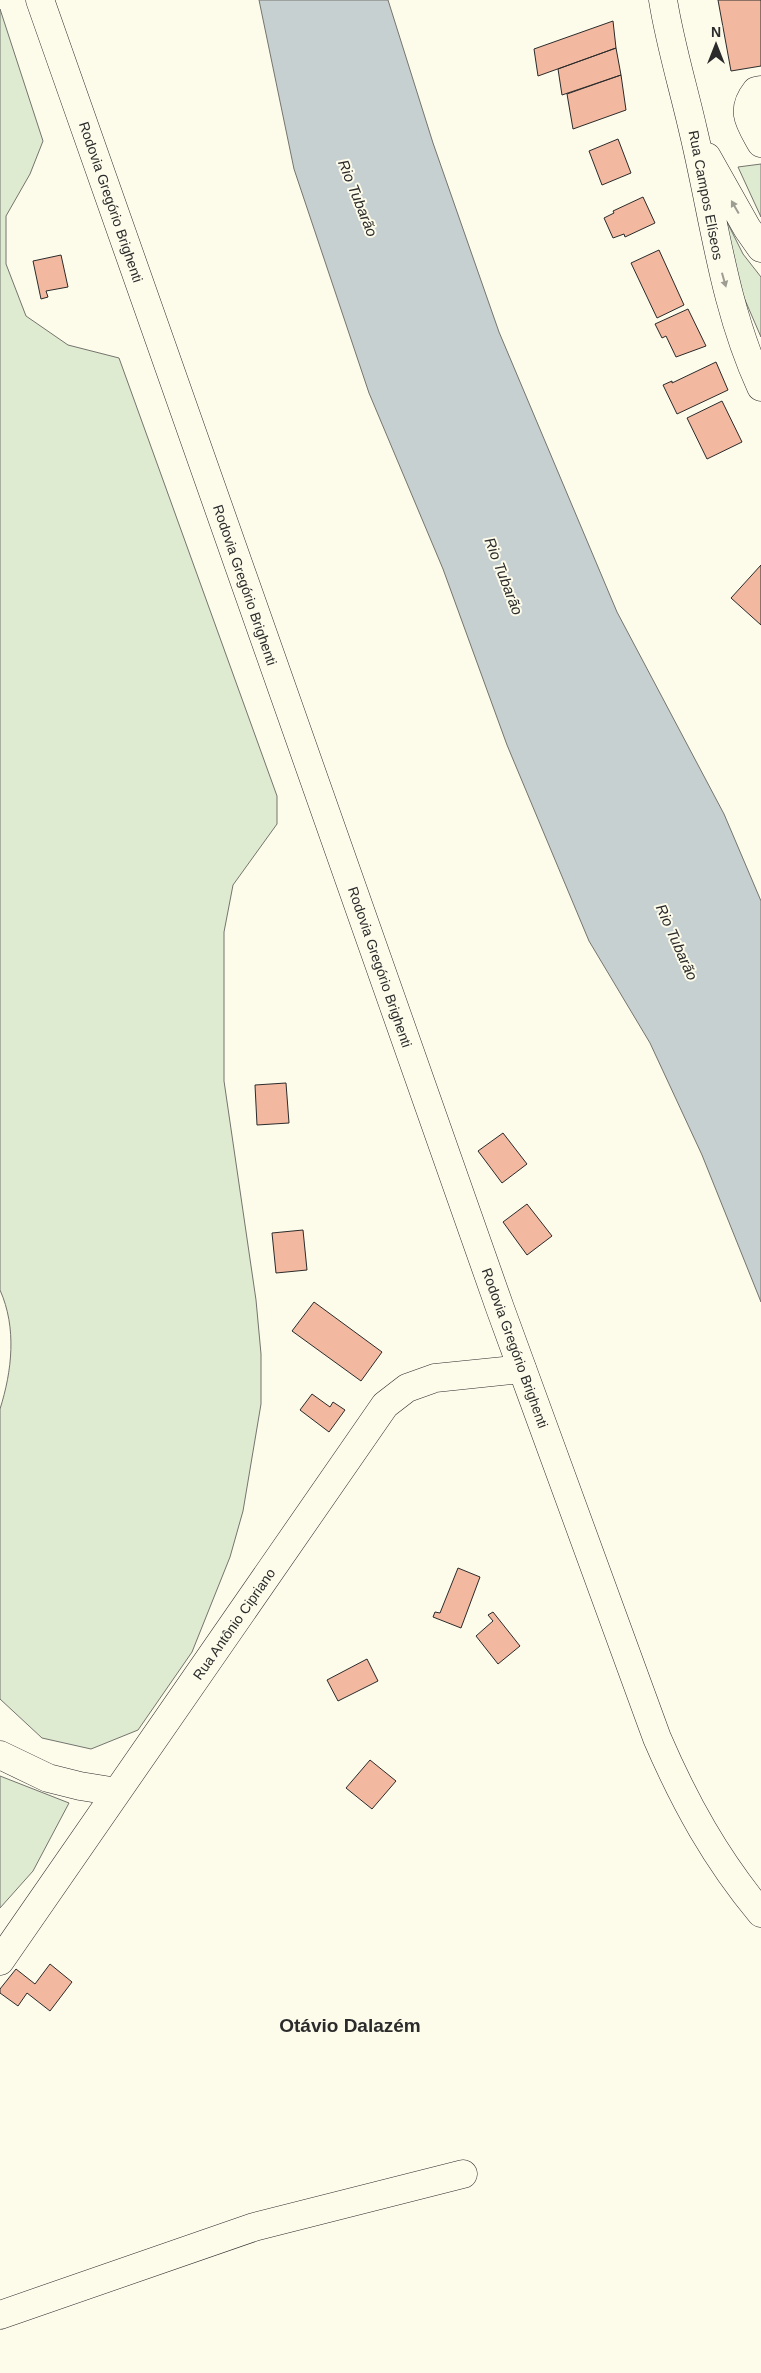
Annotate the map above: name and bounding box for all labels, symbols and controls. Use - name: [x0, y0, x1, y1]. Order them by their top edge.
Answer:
- north arrow: [691, 20, 741, 70]
- text: N: [711, 24, 721, 40]
- street label: Rodovia Gregório Brighenti: [76, 120, 146, 284]
- street label: Rua Campos Elíseos: [686, 129, 726, 261]
- water label: Rio Tubarão: [335, 157, 381, 239]
- one-way arrow: [730, 200, 739, 213]
- one-way arrow: [720, 273, 728, 288]
- street label: Rodovia Gregório Brighenti: [210, 503, 280, 667]
- water label: Rio Tubarão: [481, 535, 527, 617]
- street label: Rodovia Gregório Brighenti: [345, 885, 415, 1049]
- water label: Rio Tubarão: [653, 901, 701, 983]
- street label: Rodovia Gregório Brighenti: [479, 1266, 551, 1430]
- street label: Rua Antônio Cipriano: [190, 1565, 279, 1683]
- district label: Otávio Dalazém: [279, 2015, 421, 2036]

